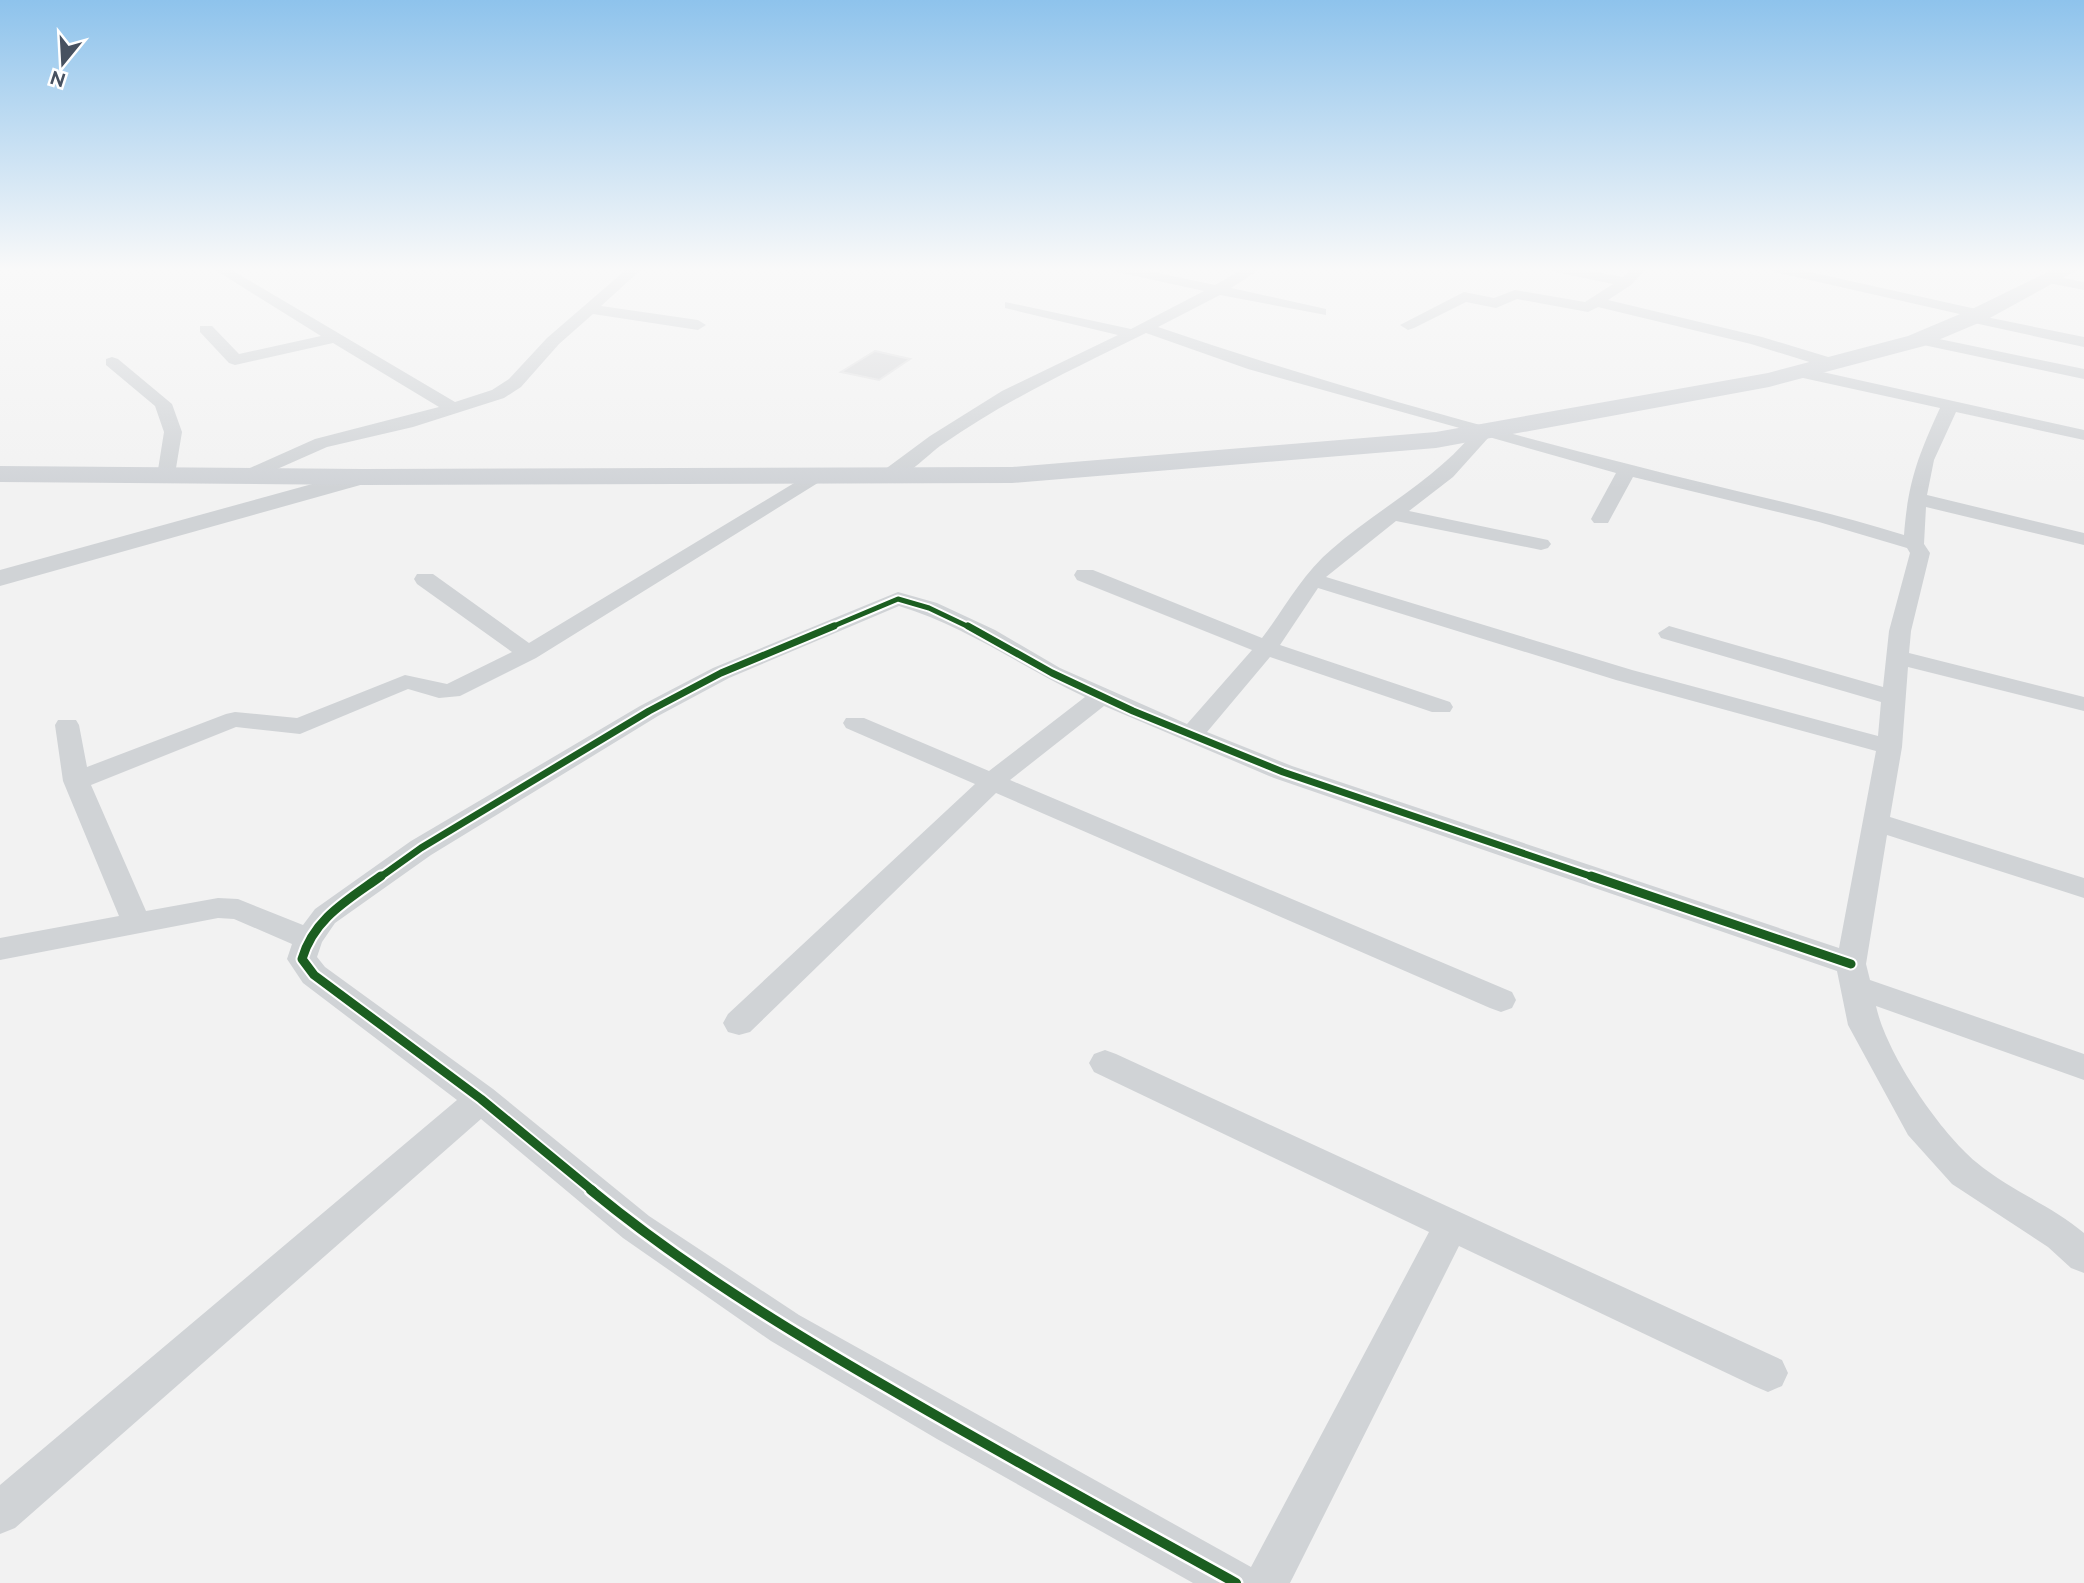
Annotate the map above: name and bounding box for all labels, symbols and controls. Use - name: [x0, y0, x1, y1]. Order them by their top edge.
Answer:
- north arrow: [28, 28, 98, 98]
- text: N: [47, 66, 68, 92]

